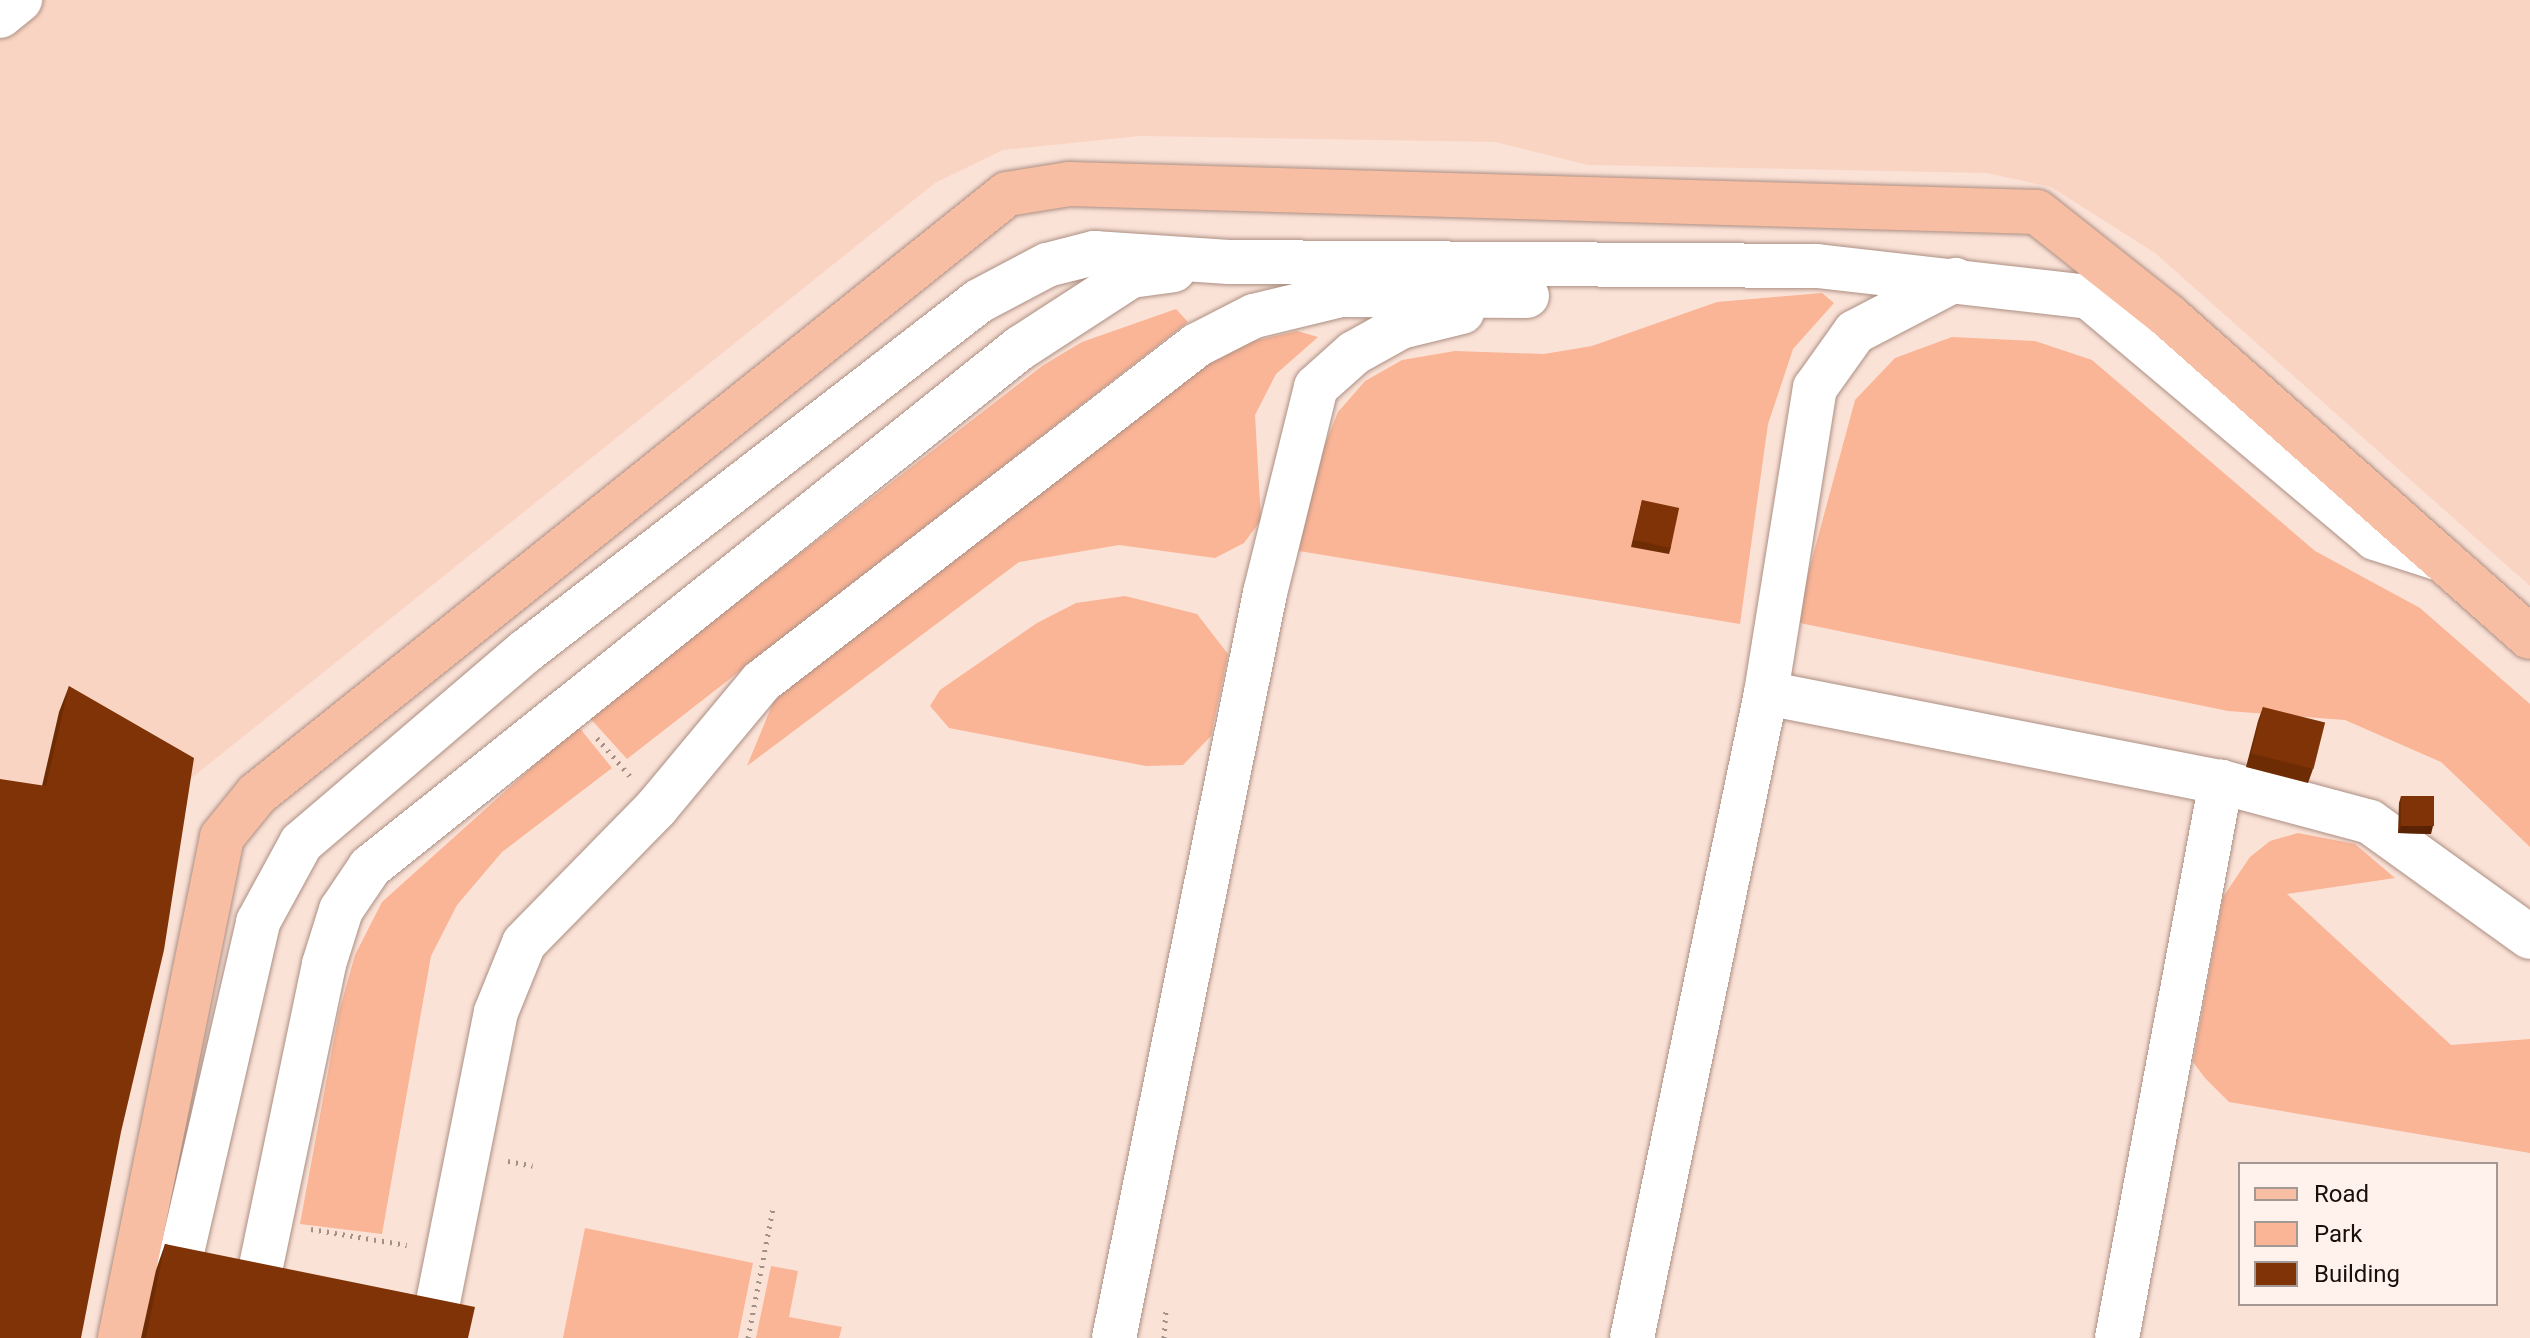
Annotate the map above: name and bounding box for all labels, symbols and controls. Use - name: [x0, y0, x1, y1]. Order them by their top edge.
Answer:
- legend: [2238, 1162, 2498, 1306]
- text: Road: [2314, 1180, 2369, 1208]
- text: Park: [2314, 1220, 2362, 1248]
- text: Building: [2314, 1260, 2400, 1288]

